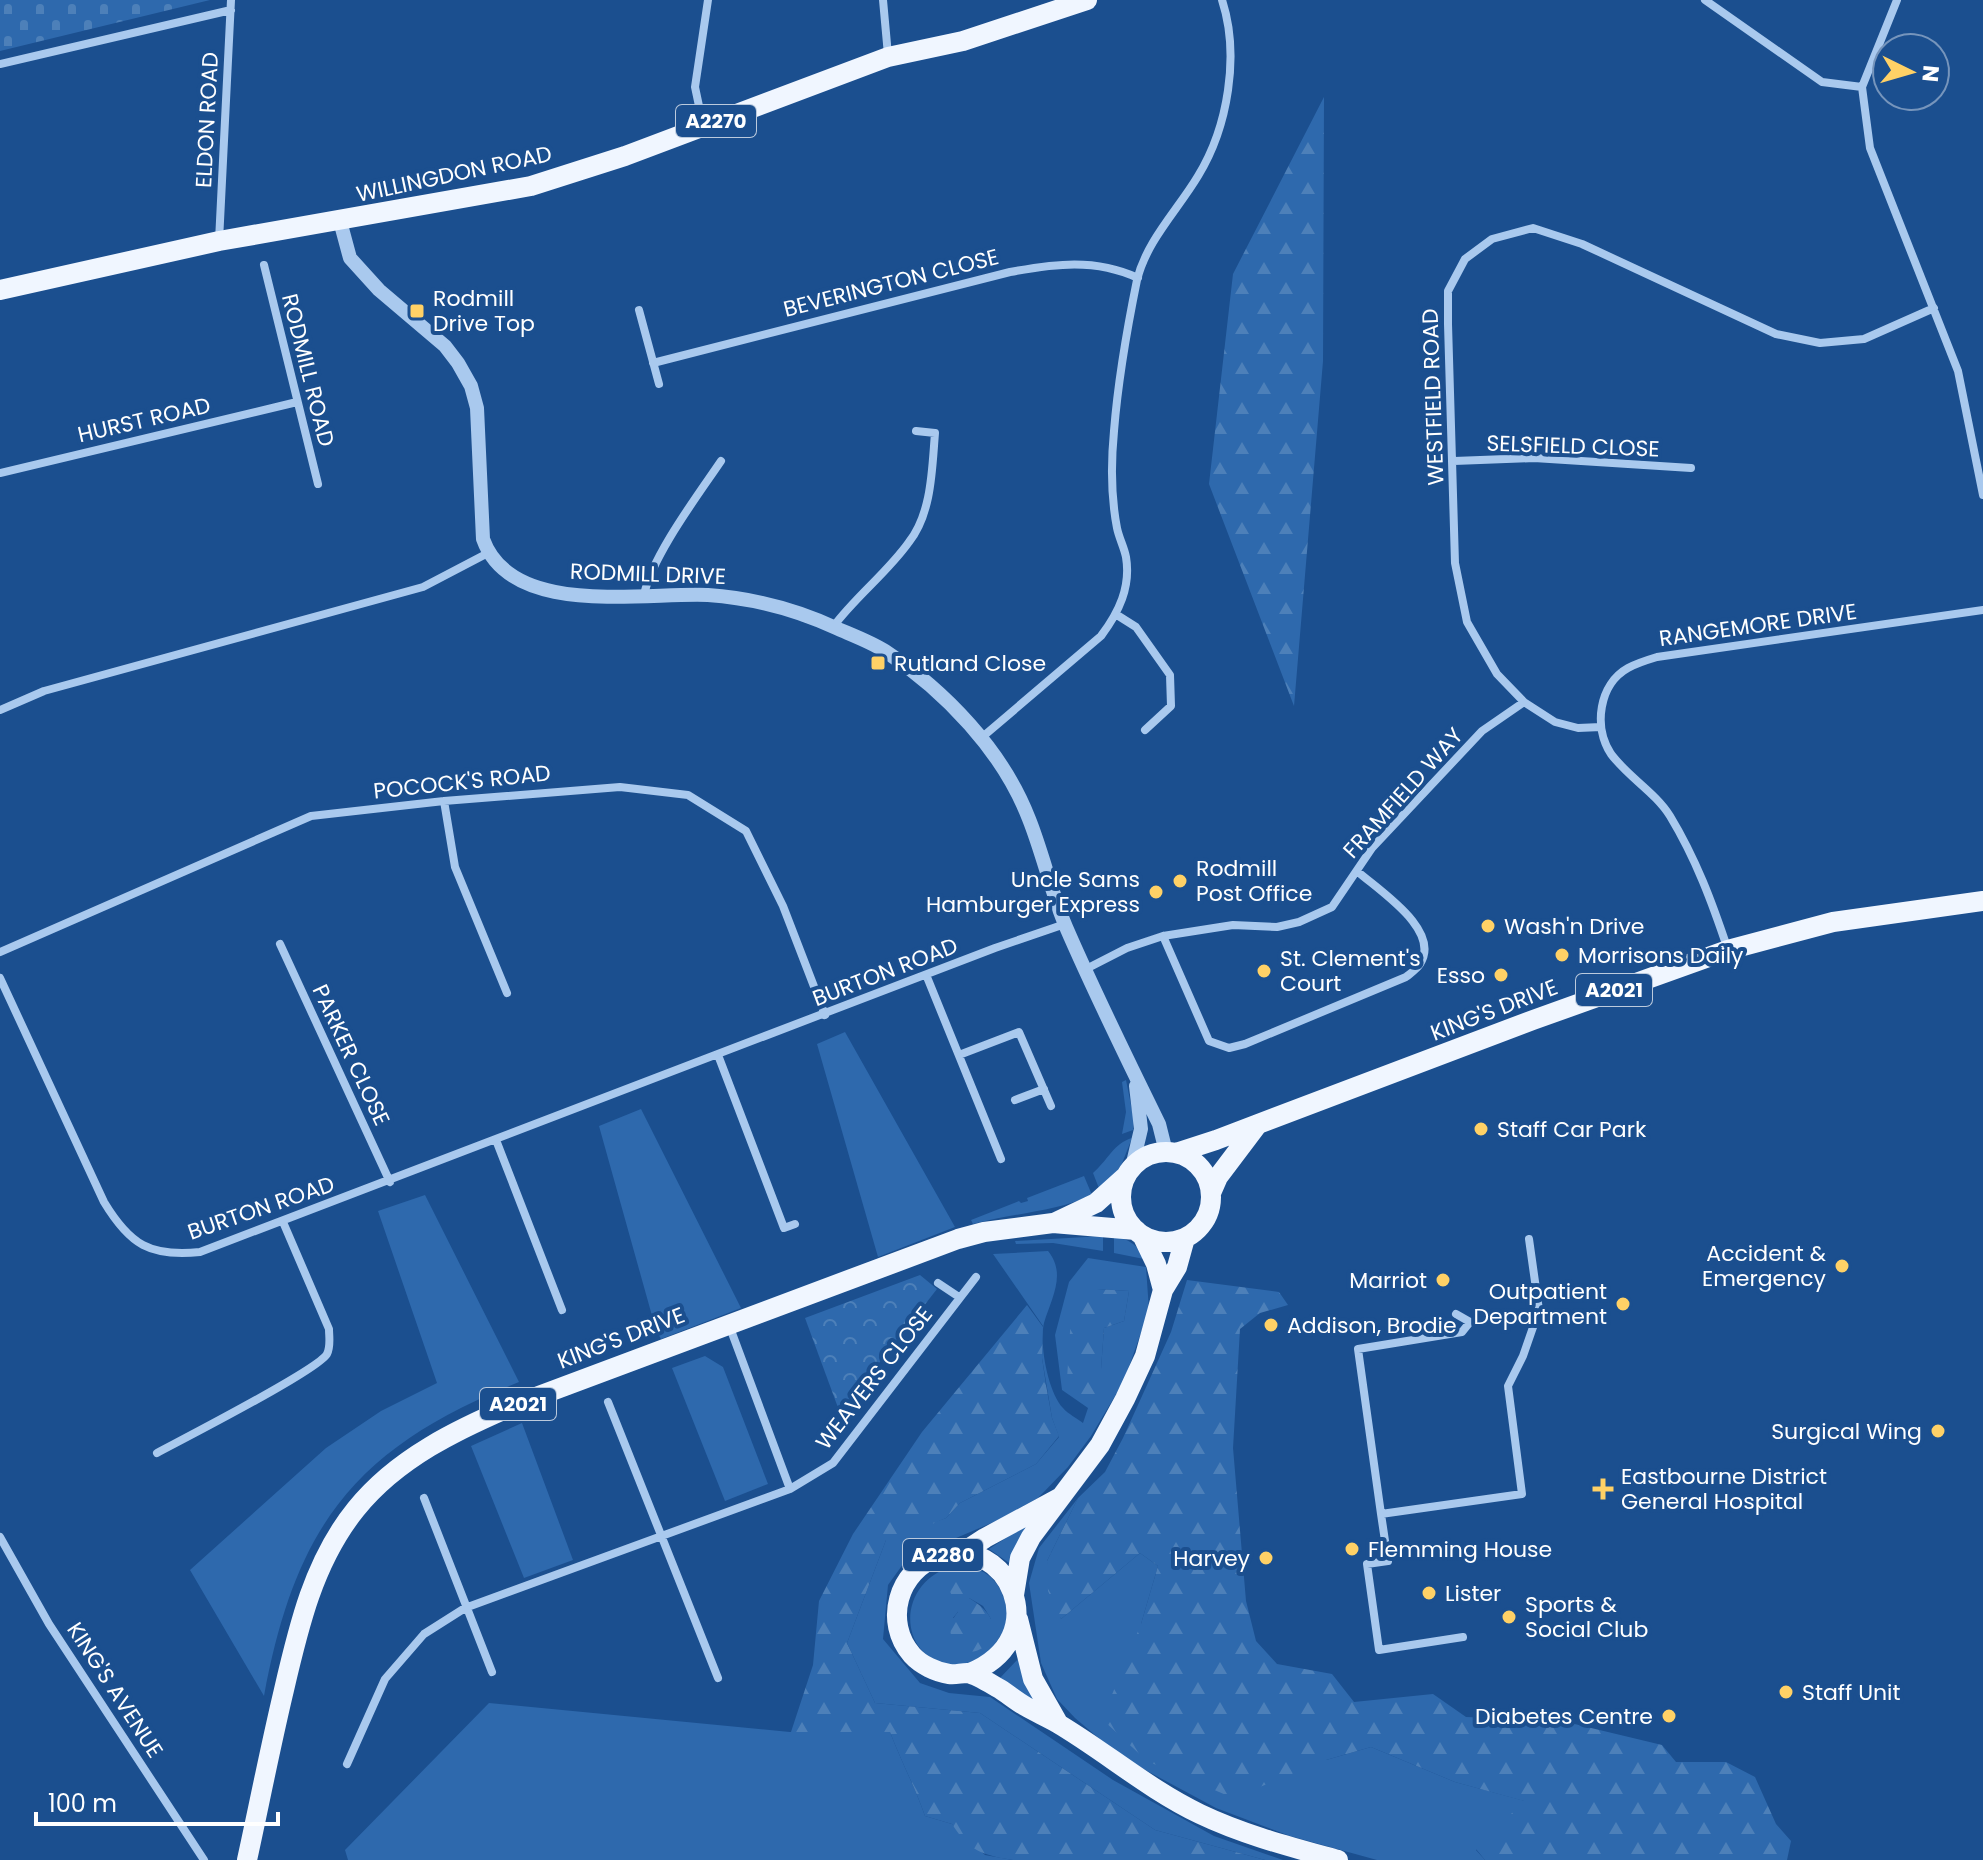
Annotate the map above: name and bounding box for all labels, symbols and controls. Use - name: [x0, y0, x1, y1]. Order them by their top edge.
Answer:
- north arrow: [1871, 32, 1951, 112]
- street label: ELDON ROAD: [188, 51, 226, 189]
- text: N: [1914, 64, 1947, 83]
- road number: A2270: [676, 105, 756, 137]
- street label: WILLINGDON ROAD: [353, 138, 555, 210]
- street label: BEVERINGTON CLOSE: [780, 241, 1002, 325]
- place label: Rodmill Drive Top: [433, 283, 535, 339]
- street label: RODMILL ROAD: [274, 290, 342, 450]
- marker: Rodmill Drive Top: [408, 302, 426, 320]
- street label: WESTFIELD ROAD: [1414, 308, 1452, 486]
- street label: HURST ROAD: [75, 390, 213, 450]
- street label: SELSFIELD CLOSE: [1486, 427, 1660, 465]
- street label: RODMILL DRIVE: [570, 556, 726, 592]
- street label: RANGEMORE DRIVE: [1657, 596, 1859, 654]
- place label: Rutland Close: [894, 648, 1046, 679]
- marker: Rutland Close: [869, 654, 887, 672]
- street label: FRAMFIELD WAY: [1336, 721, 1470, 865]
- street label: POCOCK'S ROAD: [372, 757, 552, 807]
- place label: Rodmill Post Office: [1196, 853, 1312, 909]
- place label: Uncle Sams Hamburger Express: [926, 864, 1140, 920]
- marker: Rodmill Post Office: [1171, 872, 1189, 890]
- marker: Uncle Sams Hamburger Express: [1147, 883, 1165, 901]
- place label: Wash'n Drive: [1504, 911, 1645, 942]
- marker: Wash'n Drive: [1479, 917, 1497, 935]
- street label: BURTON ROAD: [808, 930, 962, 1014]
- place label: Morrisons Daily: [1578, 940, 1744, 971]
- place label: St. Clement's Court: [1280, 943, 1421, 999]
- marker: Morrisons Daily: [1553, 946, 1571, 964]
- place label: Esso: [1437, 960, 1485, 991]
- marker: St. Clement's Court: [1255, 962, 1273, 980]
- marker: Esso: [1492, 966, 1510, 984]
- street label: KING'S DRIVE: [1426, 972, 1562, 1048]
- road number: A2021: [1576, 974, 1652, 1006]
- street label: PARKER CLOSE: [305, 979, 397, 1131]
- place label: Staff Car Park: [1497, 1114, 1647, 1145]
- marker: Staff Car Park: [1472, 1120, 1490, 1138]
- street label: BURTON ROAD: [183, 1168, 339, 1248]
- place label: Accident & Emergency: [1702, 1238, 1827, 1294]
- marker: Accident & Emergency: [1833, 1257, 1851, 1275]
- place label: Marriot: [1349, 1265, 1427, 1296]
- marker: Marriot: [1434, 1271, 1452, 1289]
- place label: Outpatient Department: [1473, 1276, 1607, 1332]
- marker: Outpatient Department: [1614, 1295, 1632, 1313]
- street label: KING'S DRIVE: [553, 1300, 689, 1376]
- street label: WEAVERS CLOSE: [808, 1300, 940, 1456]
- place label: Addison, Brodie: [1287, 1310, 1457, 1341]
- marker: Addison, Brodie: [1262, 1316, 1280, 1334]
- road number: A2021: [480, 1388, 556, 1420]
- place label: Surgical Wing: [1771, 1416, 1922, 1447]
- marker: Surgical Wing: [1929, 1422, 1947, 1440]
- place label: Eastbourne District General Hospital: [1621, 1461, 1827, 1517]
- marker: Eastbourne District General Hospital: [1592, 1478, 1614, 1500]
- place label: Flemming House: [1368, 1534, 1552, 1565]
- road number: A2280: [903, 1539, 983, 1571]
- marker: Flemming House: [1343, 1540, 1361, 1558]
- place label: Harvey: [1173, 1543, 1251, 1574]
- marker: Harvey: [1257, 1549, 1275, 1567]
- place label: Lister: [1445, 1578, 1501, 1609]
- marker: Lister: [1420, 1584, 1438, 1602]
- place label: Sports & Social Club: [1525, 1589, 1648, 1645]
- marker: Sports & Social Club: [1500, 1608, 1518, 1626]
- street label: KING'S AVENUE: [60, 1616, 170, 1764]
- place label: Staff Unit: [1802, 1677, 1901, 1708]
- marker: Staff Unit: [1777, 1683, 1795, 1701]
- place label: Diabetes Centre: [1475, 1701, 1653, 1732]
- marker: Diabetes Centre: [1660, 1707, 1678, 1725]
- scale bar: [36, 1776, 278, 1826]
- text: 100 m: [48, 1787, 117, 1820]

